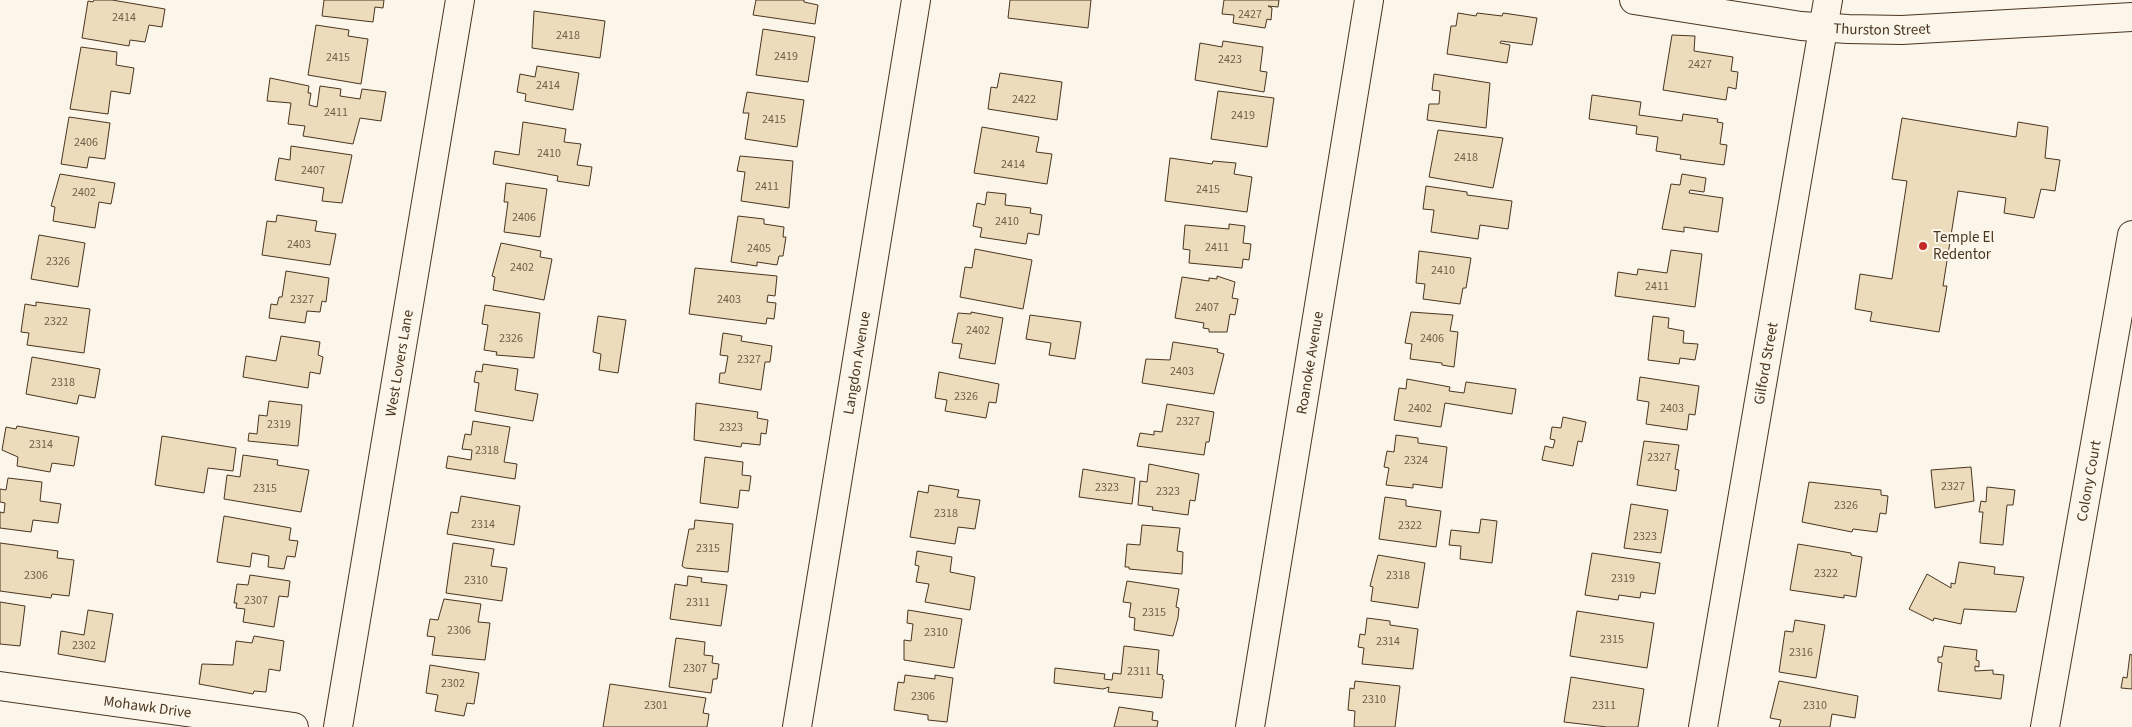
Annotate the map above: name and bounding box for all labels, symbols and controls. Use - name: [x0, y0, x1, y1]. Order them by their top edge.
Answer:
- house number: 2427: [1238, 6, 1262, 23]
- house number: 2414: [112, 9, 136, 26]
- street label: Thurston Street: [1833, 18, 1931, 41]
- house number: 2418: [556, 27, 580, 44]
- house number: 2419: [774, 48, 798, 65]
- house number: 2415: [326, 49, 350, 66]
- house number: 2423: [1218, 51, 1242, 68]
- house number: 2427: [1688, 56, 1712, 73]
- house number: 2414: [536, 77, 560, 94]
- house number: 2422: [1012, 91, 1036, 108]
- house number: 2411: [324, 104, 348, 121]
- house number: 2419: [1231, 107, 1255, 124]
- house number: 2415: [762, 111, 786, 128]
- house number: 2406: [74, 134, 98, 151]
- house number: 2410: [537, 145, 561, 162]
- house number: 2418: [1454, 149, 1478, 166]
- house number: 2414: [1001, 156, 1025, 173]
- house number: 2407: [301, 162, 325, 179]
- house number: 2411: [755, 178, 779, 195]
- house number: 2415: [1196, 181, 1220, 198]
- house number: 2402: [72, 184, 96, 201]
- house number: 2406: [512, 209, 536, 226]
- house number: 2410: [995, 213, 1019, 230]
- place label: Temple El Redentor: [1933, 227, 1994, 265]
- house number: 2403: [287, 236, 311, 253]
- house number: 2411: [1205, 239, 1229, 256]
- house number: 2405: [747, 240, 771, 257]
- marker: Temple El Redentor: [1917, 240, 1929, 252]
- house number: 2326: [46, 253, 70, 270]
- house number: 2402: [510, 259, 534, 276]
- house number: 2410: [1431, 262, 1455, 279]
- house number: 2411: [1645, 278, 1669, 295]
- house number: 2327: [290, 291, 314, 308]
- house number: 2403: [717, 291, 741, 308]
- house number: 2407: [1195, 299, 1219, 316]
- street label: West Lovers Lane: [380, 308, 418, 418]
- street label: Langdon Avenue: [838, 310, 875, 416]
- street label: Roanoke Avenue: [1291, 310, 1328, 416]
- house number: 2322: [44, 313, 68, 330]
- street label: Gilford Street: [1748, 321, 1783, 406]
- house number: 2402: [966, 322, 990, 339]
- house number: 2326: [499, 330, 523, 347]
- house number: 2406: [1420, 330, 1444, 347]
- house number: 2327: [737, 351, 761, 368]
- house number: 2403: [1170, 363, 1194, 380]
- house number: 2318: [51, 374, 75, 391]
- house number: 2326: [954, 388, 978, 405]
- house number: 2402: [1408, 400, 1432, 417]
- house number: 2403: [1660, 400, 1684, 417]
- house number: 2327: [1176, 413, 1200, 430]
- house number: 2319: [267, 416, 291, 433]
- house number: 2323: [719, 419, 743, 436]
- house number: 2314: [29, 436, 53, 453]
- street label: Colony Court: [2071, 439, 2106, 523]
- house number: 2318: [475, 442, 499, 459]
- house number: 2327: [1647, 449, 1671, 466]
- house number: 2324: [1404, 452, 1428, 469]
- house number: 2327: [1941, 478, 1965, 495]
- house number: 2323: [1095, 479, 1119, 496]
- house number: 2315: [253, 480, 277, 497]
- house number: 2323: [1156, 483, 1180, 500]
- house number: 2326: [1834, 497, 1858, 514]
- house number: 2318: [934, 505, 958, 522]
- house number: 2314: [471, 516, 495, 533]
- house number: 2322: [1398, 517, 1422, 534]
- house number: 2323: [1633, 528, 1657, 545]
- house number: 2315: [696, 540, 720, 557]
- house number: 2322: [1814, 565, 1838, 582]
- house number: 2306: [24, 567, 48, 584]
- house number: 2318: [1386, 567, 1410, 584]
- house number: 2319: [1611, 570, 1635, 587]
- house number: 2310: [464, 572, 488, 589]
- house number: 2307: [244, 592, 268, 609]
- house number: 2311: [686, 594, 710, 611]
- house number: 2315: [1142, 604, 1166, 621]
- house number: 2306: [447, 622, 471, 639]
- house number: 2310: [924, 624, 948, 641]
- house number: 2315: [1600, 631, 1624, 648]
- house number: 2314: [1376, 633, 1400, 650]
- house number: 2302: [72, 637, 96, 654]
- house number: 2316: [1789, 644, 1813, 661]
- house number: 2307: [683, 660, 707, 677]
- house number: 2311: [1127, 663, 1151, 680]
- house number: 2302: [441, 675, 465, 692]
- house number: 2306: [911, 688, 935, 705]
- street label: Mohawk Drive: [102, 690, 193, 723]
- house number: 2310: [1362, 691, 1386, 708]
- house number: 2301: [644, 697, 668, 714]
- house number: 2311: [1592, 697, 1616, 714]
- house number: 2310: [1803, 697, 1827, 714]

